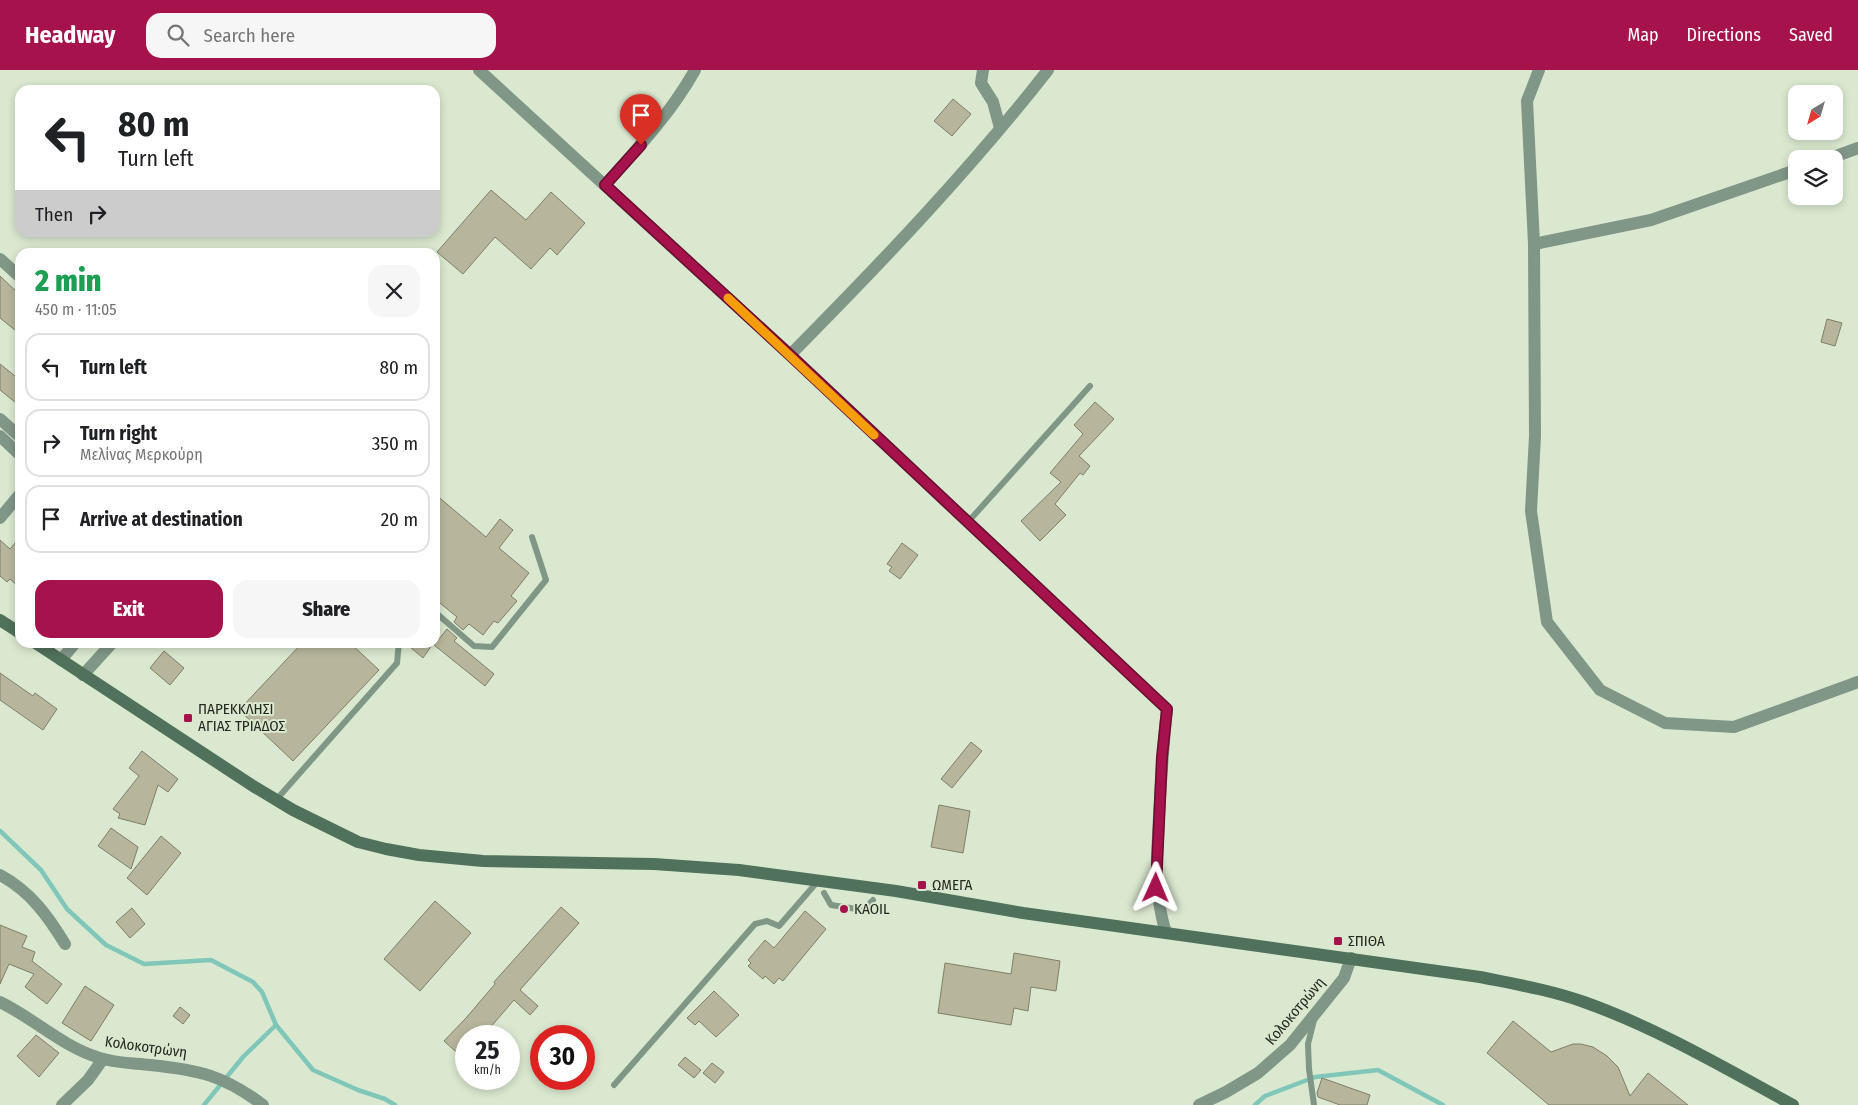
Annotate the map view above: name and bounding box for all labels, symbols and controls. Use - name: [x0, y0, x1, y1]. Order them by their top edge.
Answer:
- search box: [146, 13, 496, 58]
- text: Headway: [25, 21, 116, 49]
- icon: search: [164, 21, 192, 49]
- text: Search here: [204, 24, 295, 47]
- text: Map: [1627, 24, 1659, 46]
- text: Directions: [1687, 24, 1761, 46]
- text: Saved: [1789, 24, 1833, 46]
- north arrow: [1788, 85, 1842, 140]
- map controls: [1788, 85, 1843, 205]
- pin: [620, 94, 662, 145]
- icon: arrive: [627, 101, 655, 129]
- text: 80 m: [118, 103, 190, 145]
- icon: left: [35, 105, 100, 170]
- text: Turn left: [118, 145, 194, 172]
- button: layers: [1788, 150, 1843, 205]
- icon: right: [83, 200, 111, 228]
- text: Then: [35, 203, 73, 226]
- text: 2 min: [35, 263, 101, 299]
- button: close: [368, 265, 420, 317]
- text: 450 m · 11:05: [35, 300, 117, 319]
- icon: left: [37, 353, 65, 381]
- text: Turn left: [80, 356, 147, 379]
- text: 80 m: [380, 356, 418, 379]
- text: Turn right: [80, 422, 157, 445]
- icon: right: [37, 429, 65, 457]
- text: 350 m: [372, 432, 418, 455]
- text: Μελίνας Μερκούρη: [80, 445, 203, 464]
- icon: arrive: [37, 505, 65, 533]
- text: Arrive at destination: [80, 508, 243, 531]
- text: 20 m: [381, 508, 418, 531]
- button: Exit: [35, 580, 223, 638]
- button: Share: [233, 580, 420, 638]
- place label: ΠΑΡΕΚΚΛΗΣΙ ΑΓΙΑΣ ΤΡΙΑΔΟΣ: [198, 700, 285, 735]
- marker: ΠΑΡΕΚΚΛΗΣΙ ΑΓΙΑΣ ΤΡΙΑΔΟΣ: [182, 712, 194, 724]
- position arrow: [1129, 861, 1181, 913]
- place label: ΩΜΕΓΑ: [932, 876, 972, 894]
- marker: ΩΜΕΓΑ: [916, 879, 928, 891]
- place label: KAOIL: [854, 900, 890, 918]
- marker: KAOIL: [838, 903, 850, 915]
- place label: ΣΠΙΘΑ: [1348, 932, 1385, 950]
- marker: ΣΠΙΘΑ: [1332, 935, 1344, 947]
- street label: Κολοκοτρώνη: [1261, 973, 1329, 1049]
- speed limit sign: 30: [530, 1025, 595, 1090]
- street label: Κολοκοτρώνη: [104, 1032, 188, 1062]
- text: 25: [476, 1036, 499, 1066]
- text: km/h: [474, 1063, 501, 1077]

